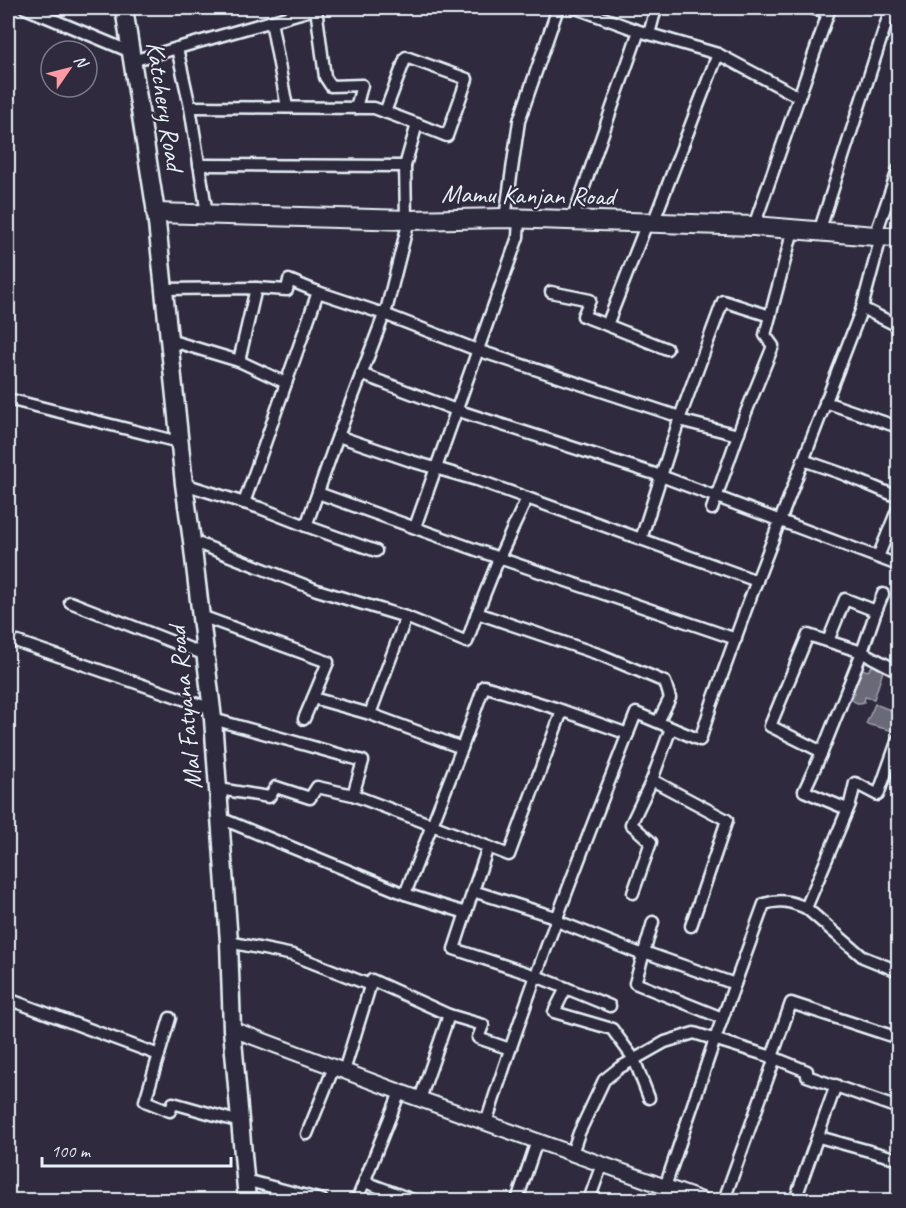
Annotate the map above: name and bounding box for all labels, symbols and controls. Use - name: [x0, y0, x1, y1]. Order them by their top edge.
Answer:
- north arrow: [39, 39, 99, 99]
- street label: Katchery Road: [139, 39, 192, 177]
- text: N: [69, 51, 93, 73]
- street label: Mamu Kanjan Road: [441, 177, 619, 213]
- street label: Mal Fatyana Road: [160, 621, 210, 791]
- scale bar: [42, 1130, 231, 1168]
- text: 100 m: [51, 1140, 92, 1162]

